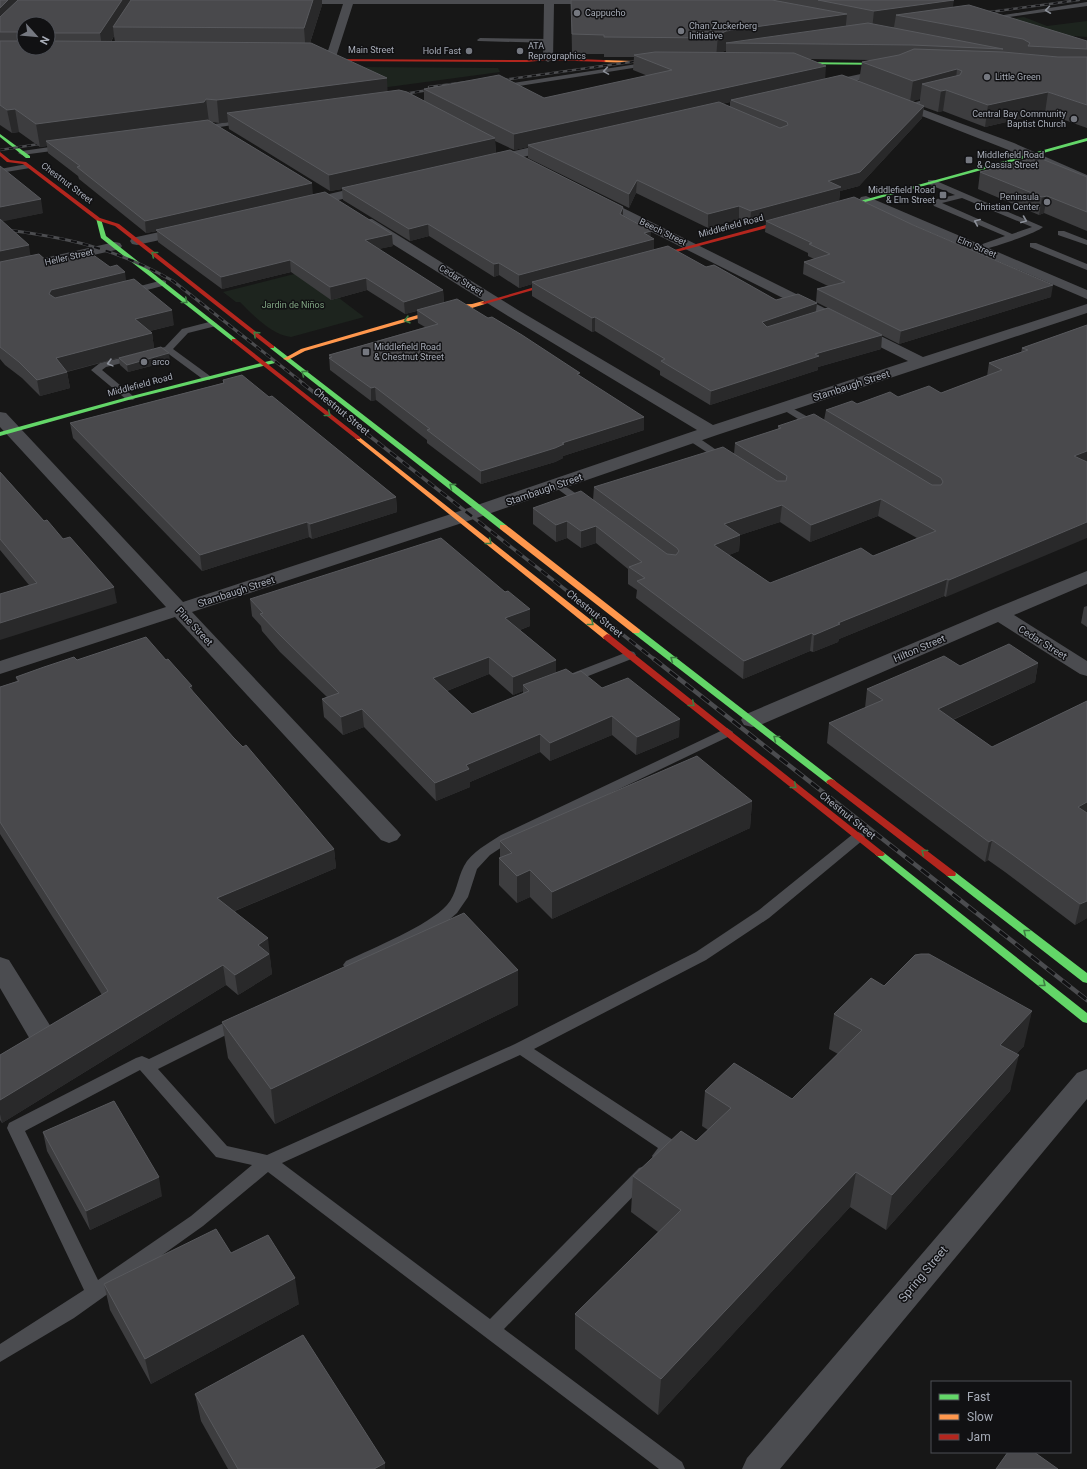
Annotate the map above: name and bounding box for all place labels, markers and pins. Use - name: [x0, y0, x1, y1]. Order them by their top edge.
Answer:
- marker: Cappucho: [572, 8, 582, 18]
- place label: Cappucho: [585, 8, 626, 18]
- place label: Chan Zuckerberg Initiative: [689, 21, 757, 41]
- marker: Chan Zuckerberg Initiative: [676, 26, 686, 36]
- place label: ATA Reprographics: [528, 41, 586, 61]
- place label: Hold Fast: [423, 46, 461, 56]
- marker: Hold Fast: [464, 46, 474, 56]
- marker: ATA Reprographics: [515, 46, 525, 56]
- marker: Little Green: [982, 72, 992, 82]
- place label: Little Green: [995, 72, 1041, 82]
- place label: Central Bay Community Baptist Church: [972, 109, 1067, 129]
- marker: Central Bay Community Baptist Church: [1069, 114, 1079, 124]
- place label: Middlefield Road & Cassia Street: [977, 150, 1044, 170]
- marker: Middlefield Road & Cassia Street: [964, 155, 974, 165]
- place label: Middlefield Road & Elm Street: [868, 185, 935, 205]
- marker: Middlefield Road & Elm Street: [938, 190, 948, 200]
- place label: Peninsula Christian Center: [975, 192, 1039, 212]
- marker: Peninsula Christian Center: [1042, 197, 1052, 207]
- place label: Middlefield Road & Chestnut Street: [374, 342, 444, 362]
- marker: Middlefield Road & Chestnut Street: [361, 347, 371, 357]
- marker: arco: [139, 357, 149, 367]
- place label: arco: [152, 357, 170, 367]

